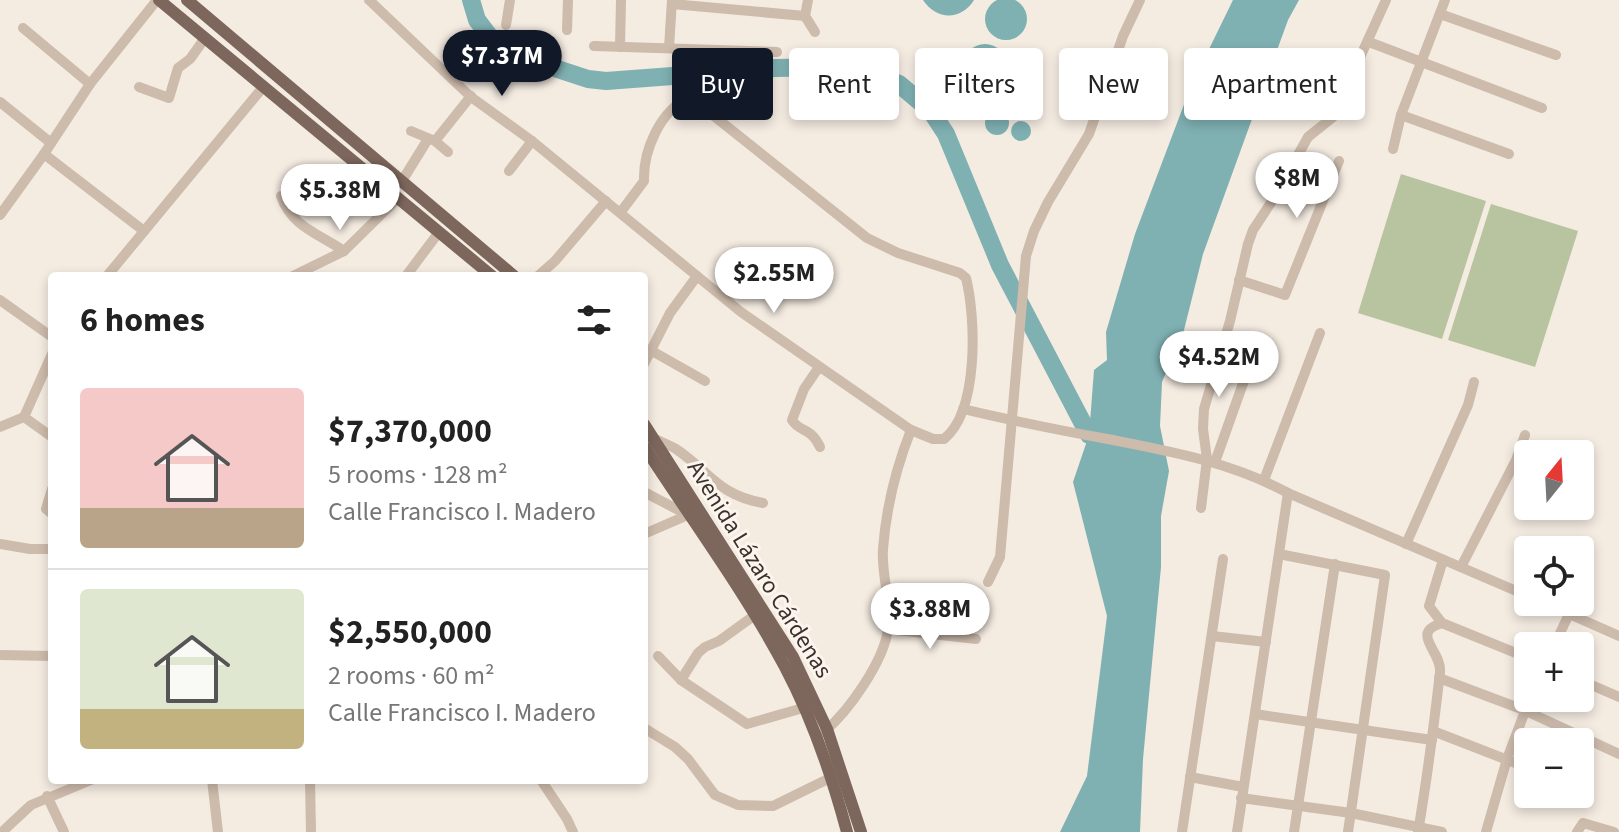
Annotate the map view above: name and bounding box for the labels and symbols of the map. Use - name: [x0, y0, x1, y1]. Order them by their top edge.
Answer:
- pin: $7.37M: [437, 30, 567, 98]
- pin: $8M: [1258, 152, 1336, 220]
- pin: $5.38M: [275, 164, 405, 232]
- pin: $2.55M: [709, 247, 839, 315]
- pin: $4.52M: [1154, 331, 1284, 399]
- north arrow: [1514, 440, 1594, 520]
- street label: Avenida Lázaro Cárdenas: [678, 454, 841, 685]
- pin: $3.88M: [865, 583, 995, 651]

